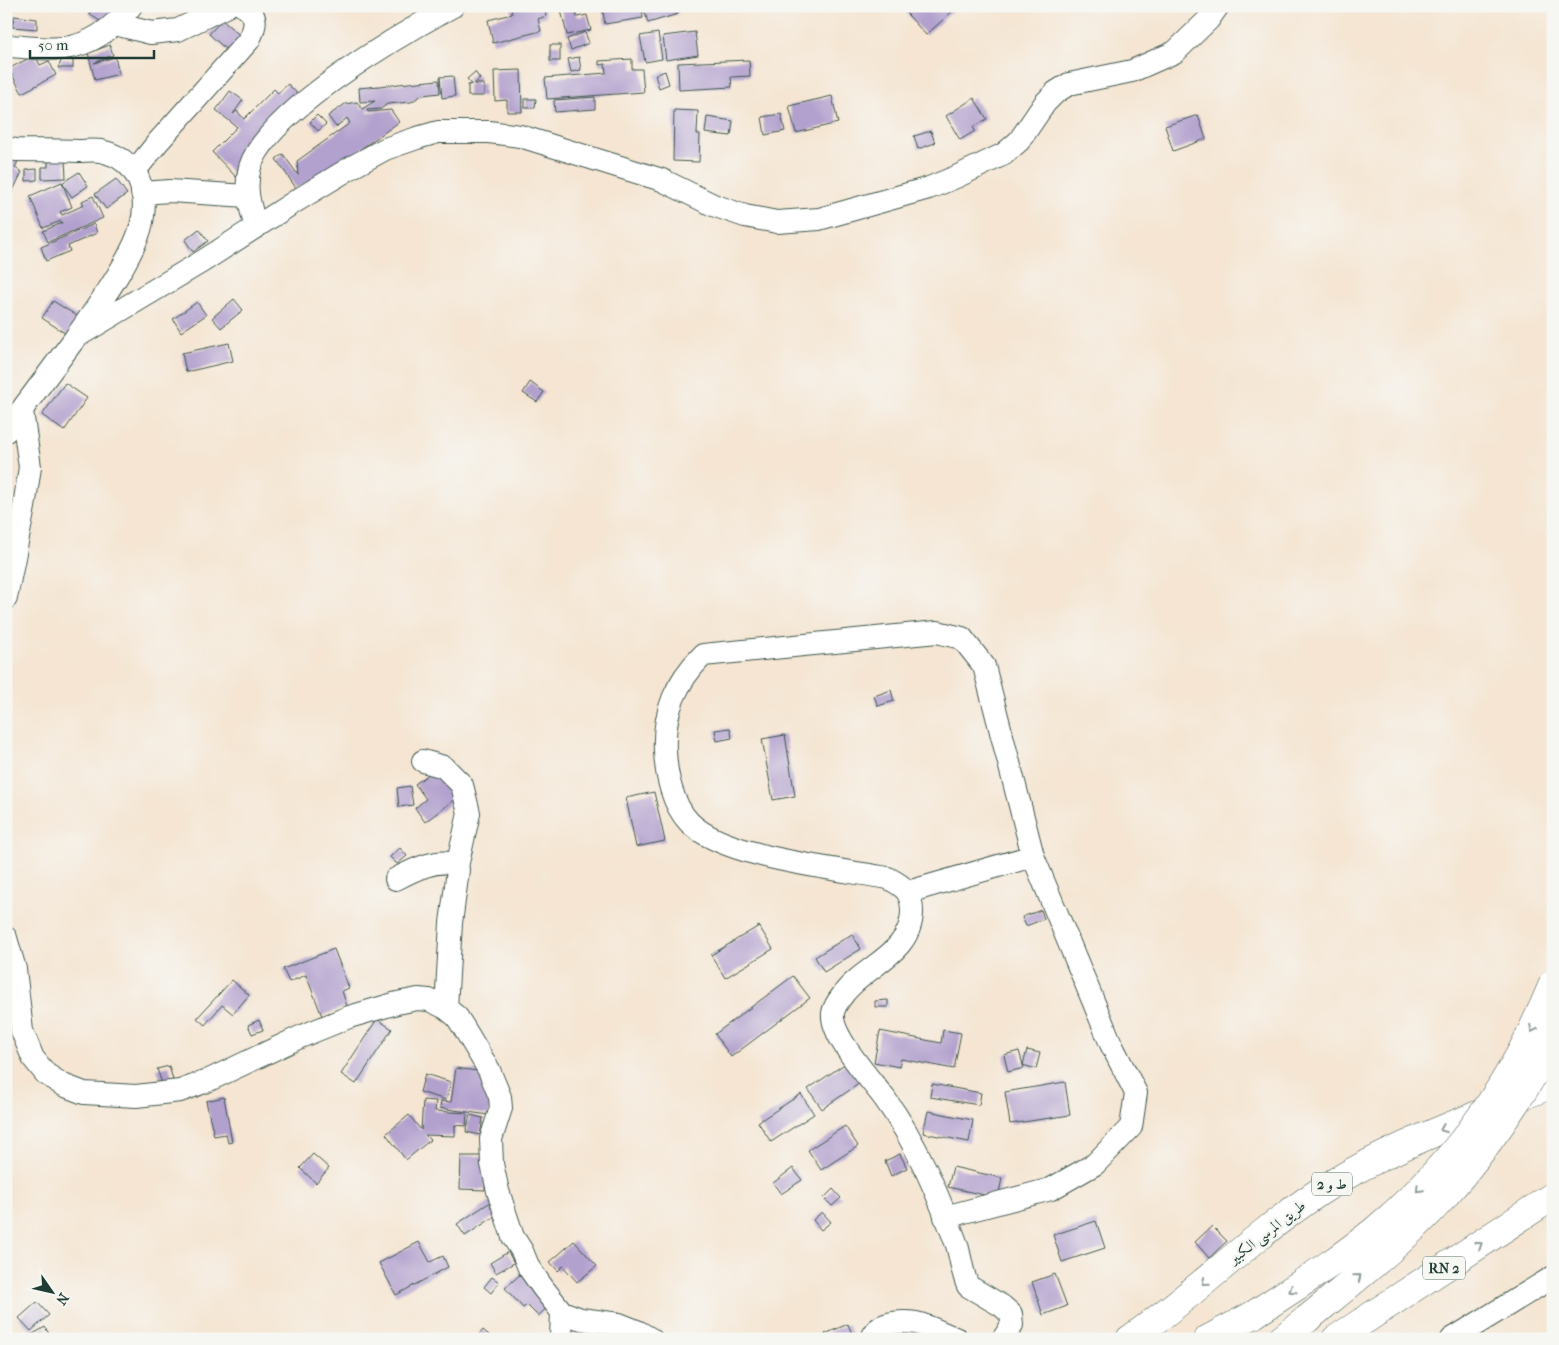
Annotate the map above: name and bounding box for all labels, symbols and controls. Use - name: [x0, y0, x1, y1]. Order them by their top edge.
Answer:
- scale bar: [30, 28, 154, 60]
- text: 50 m: [38, 36, 69, 54]
- one-way arrow: [1529, 1024, 1539, 1033]
- one-way arrow: [1439, 1123, 1448, 1133]
- road number: ط و 2: [1312, 1172, 1352, 1196]
- one-way arrow: [1416, 1183, 1425, 1192]
- street label: طريق المرسى الكبير: [1223, 1196, 1310, 1271]
- one-way arrow: [1473, 1242, 1483, 1251]
- road number: RN 2: [1423, 1256, 1465, 1280]
- north arrow: [28, 1268, 78, 1318]
- one-way arrow: [1352, 1273, 1361, 1282]
- one-way arrow: [1201, 1277, 1210, 1286]
- one-way arrow: [1288, 1284, 1298, 1293]
- text: N: [52, 1290, 72, 1308]

